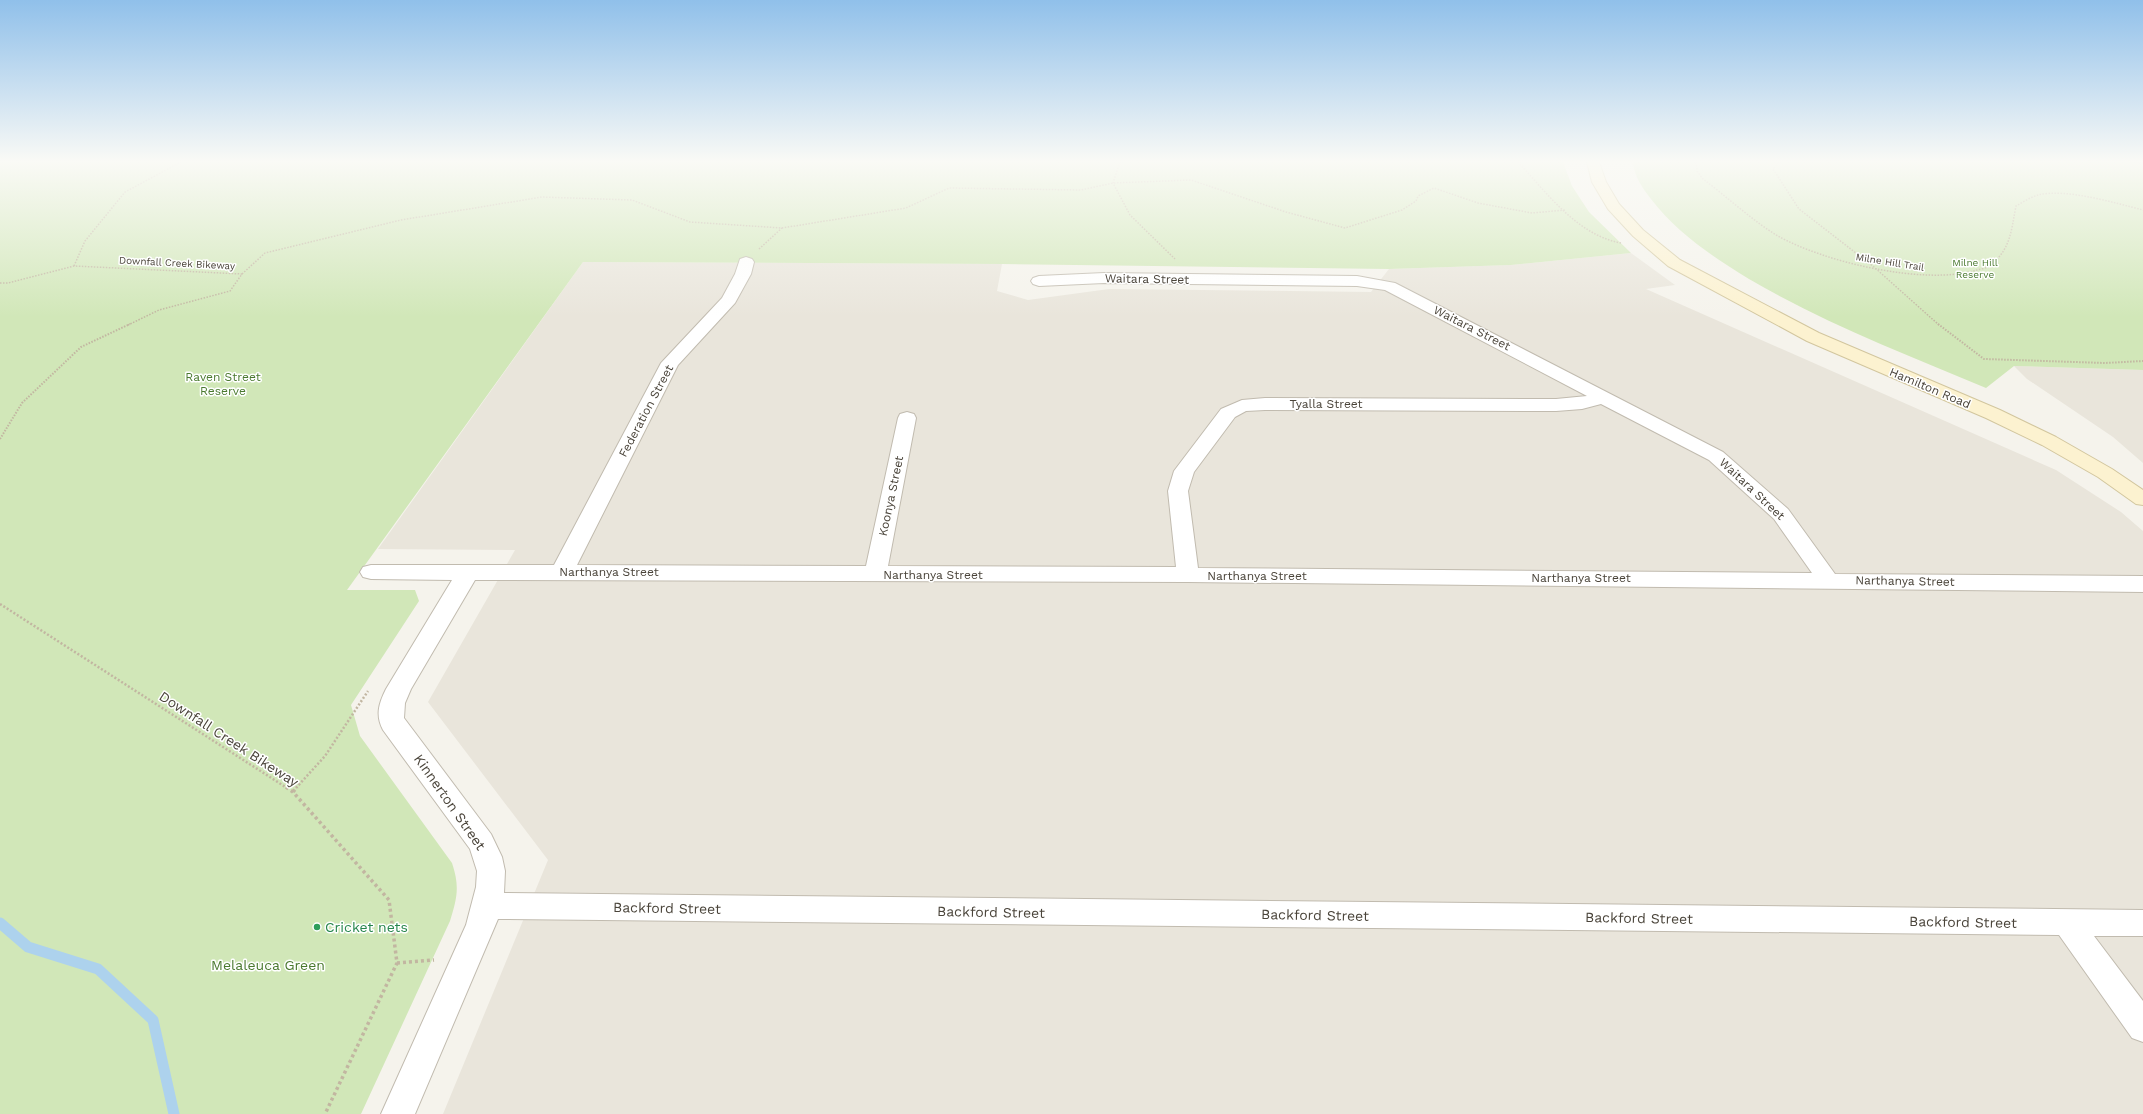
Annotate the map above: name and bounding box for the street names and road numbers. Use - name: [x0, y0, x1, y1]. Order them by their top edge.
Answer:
- street label: Milne Hill Trail: [1855, 251, 1925, 273]
- street label: Downfall Creek Bikeway: [119, 254, 236, 272]
- street label: Waitara Street: [1105, 271, 1189, 287]
- street label: Waitara Street: [1431, 303, 1513, 353]
- street label: Federation Street: [616, 363, 676, 459]
- street label: Hamilton Road: [1887, 365, 1973, 411]
- street label: Tyalla Street: [1289, 397, 1363, 411]
- street label: Koonya Street: [876, 455, 906, 537]
- street label: Waitara Street: [1716, 455, 1788, 523]
- street label: Narthanya Street: [559, 565, 659, 579]
- street label: Narthanya Street: [883, 568, 983, 582]
- street label: Narthanya Street: [1207, 569, 1307, 583]
- street label: Narthanya Street: [1531, 571, 1631, 585]
- street label: Narthanya Street: [1855, 573, 1955, 589]
- street label: Downfall Creek Bikeway: [156, 688, 302, 790]
- street label: Kinnerton Street: [411, 751, 489, 853]
- street label: Backford Street: [613, 899, 721, 917]
- street label: Backford Street: [937, 903, 1045, 921]
- street label: Backford Street: [1261, 906, 1369, 924]
- street label: Backford Street: [1585, 909, 1693, 927]
- street label: Backford Street: [1909, 913, 2017, 931]

